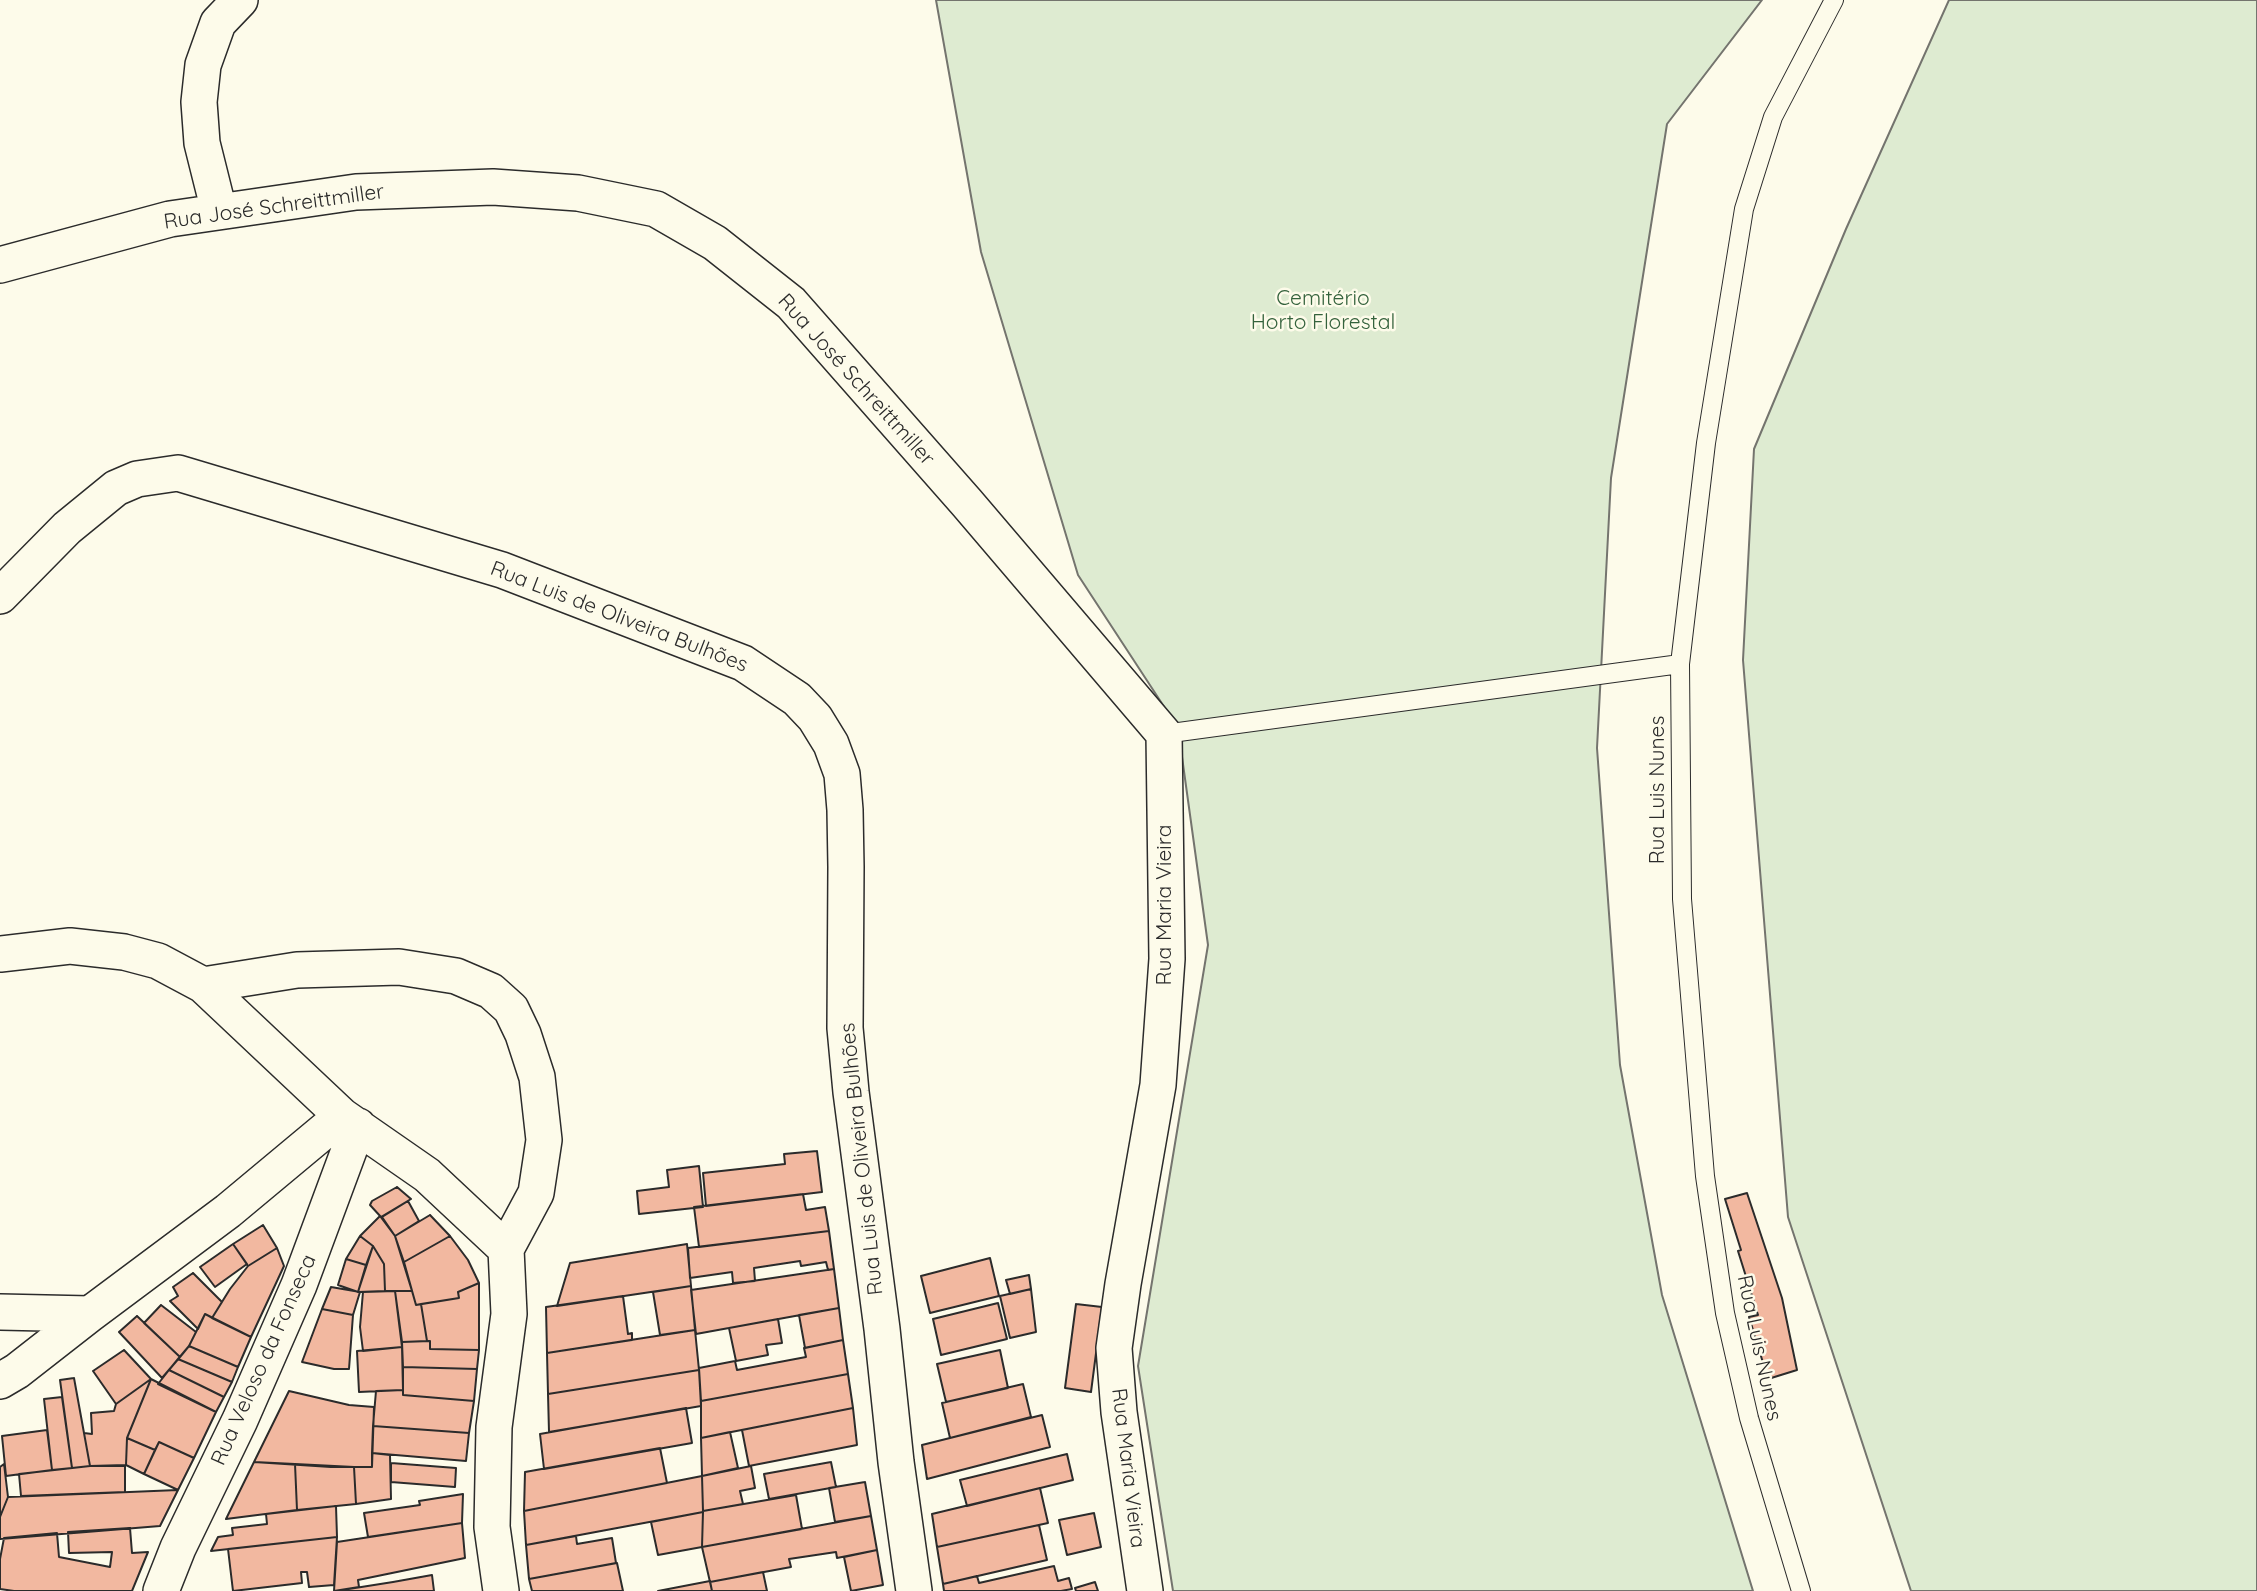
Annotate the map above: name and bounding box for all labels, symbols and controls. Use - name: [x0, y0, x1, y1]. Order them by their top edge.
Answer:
- street label: Rua José Schreittmiller: [162, 179, 386, 235]
- park label: Cemitério Horto Florestal: [1251, 286, 1395, 336]
- street label: Rua José Schreittmiller: [772, 289, 940, 471]
- street label: Rua Luis de Oliveira Bulhões: [487, 556, 751, 678]
- street label: Rua Luis Nunes: [1645, 716, 1671, 864]
- street label: Rua Maria Vieira: [1152, 825, 1178, 985]
- street label: Rua Luis de Oliveira Bulhões: [835, 1022, 889, 1296]
- street label: Rua Veloso da Fonseca: [206, 1251, 322, 1469]
- street label: Rua Luis Nunes: [1731, 1273, 1787, 1423]
- street label: Rua Maria Vieira: [1106, 1387, 1150, 1549]

